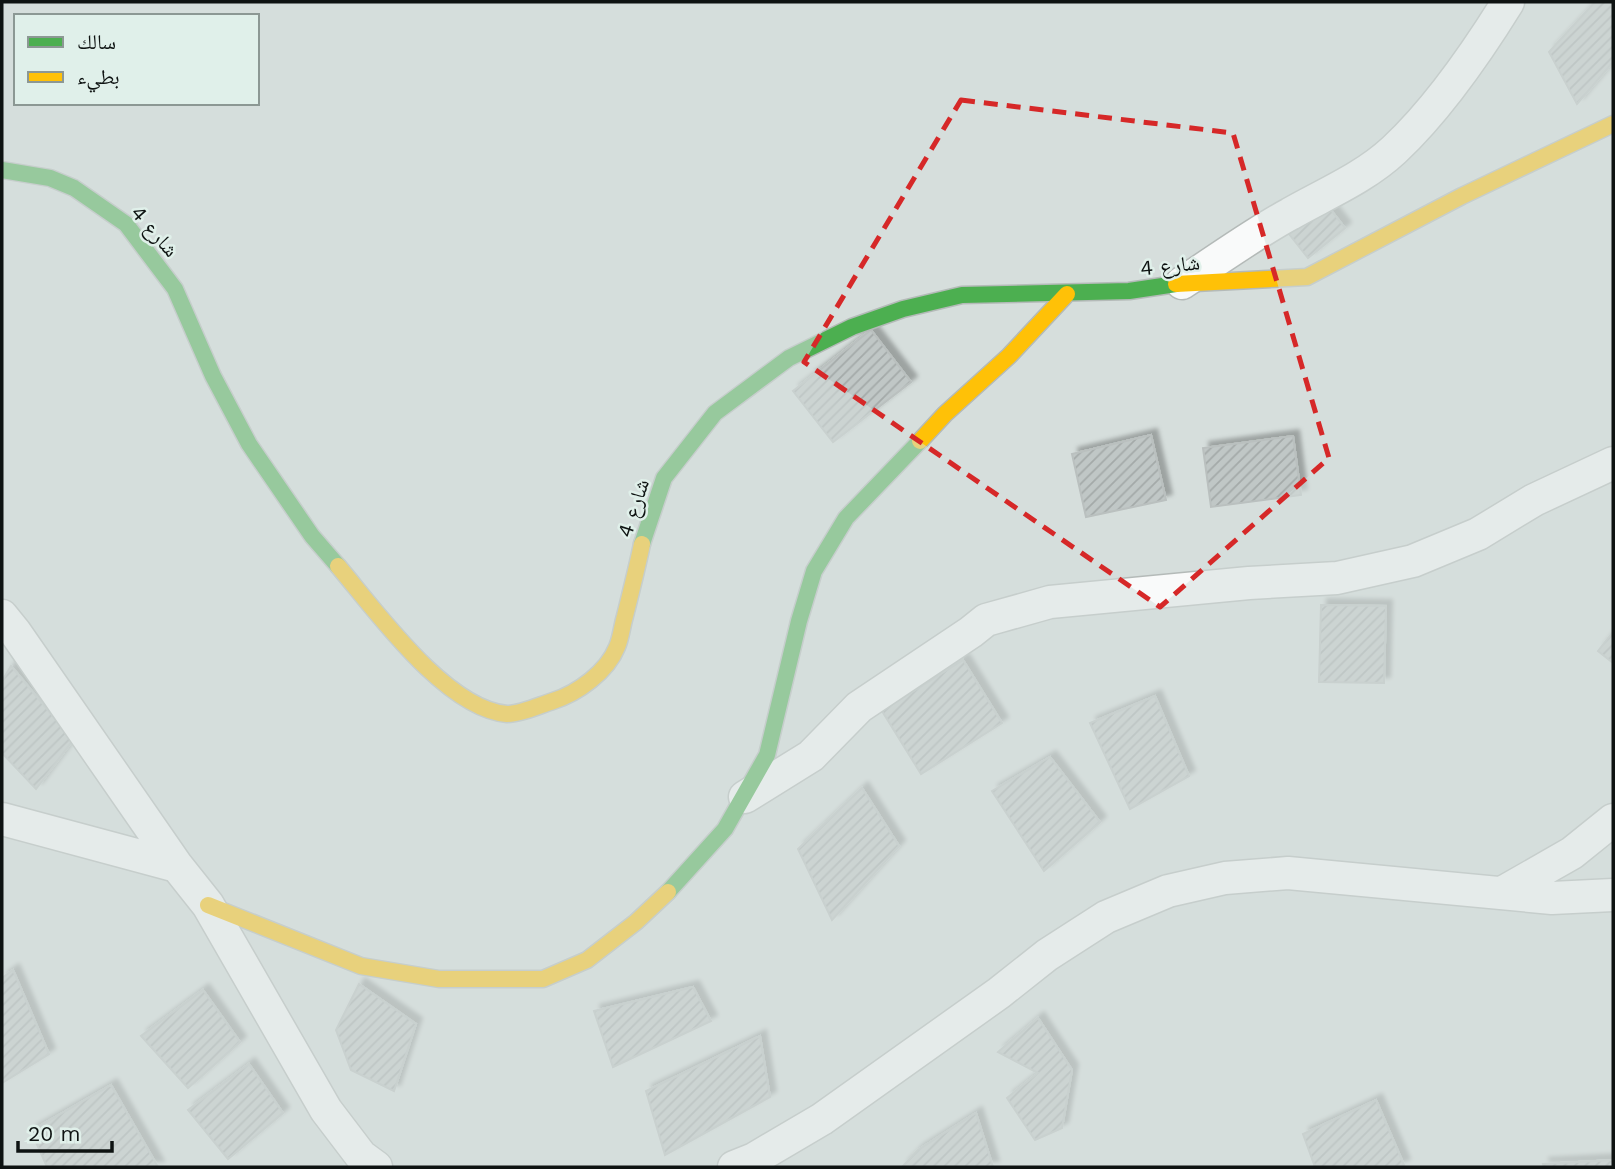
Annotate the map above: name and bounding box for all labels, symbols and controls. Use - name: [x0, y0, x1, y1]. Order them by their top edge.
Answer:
- legend: [14, 14, 259, 105]
- text: سالك: [77, 29, 116, 54]
- text: بطيء: [77, 64, 120, 93]
- street label: شارع 4: [125, 200, 184, 262]
- street label: شارع 4: [1139, 249, 1201, 282]
- street label: شارع 4: [612, 476, 655, 541]
- scale bar: [18, 1110, 112, 1154]
- text: 20 m: [28, 1121, 80, 1146]

